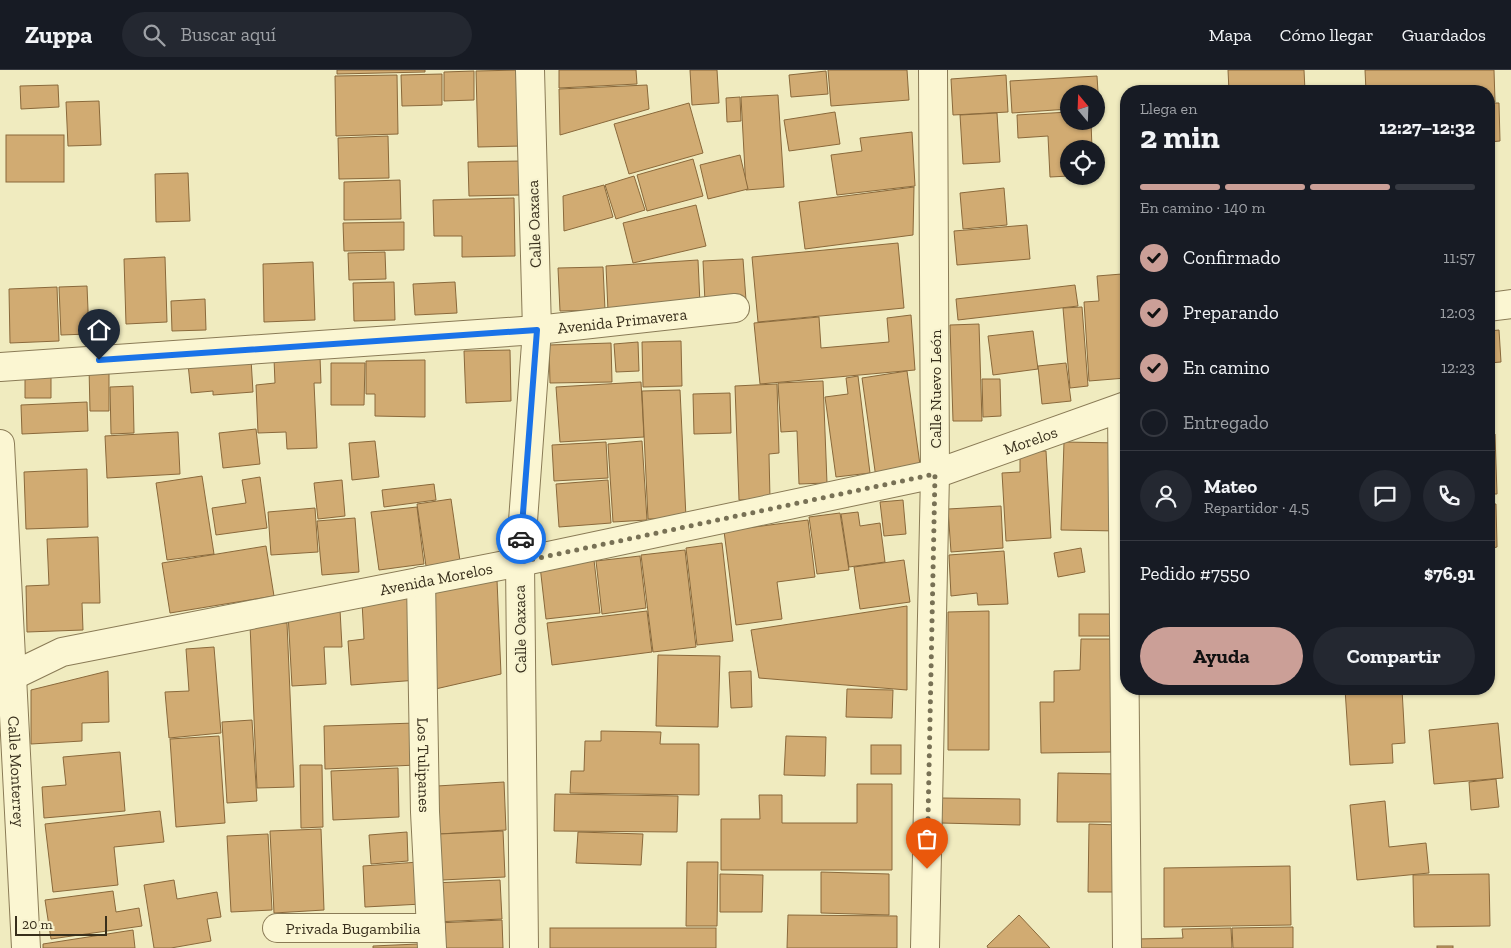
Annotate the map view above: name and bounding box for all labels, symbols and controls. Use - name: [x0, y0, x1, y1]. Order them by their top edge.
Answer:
- search box: [122, 12, 472, 57]
- text: Zuppa: [25, 20, 92, 49]
- icon: search: [140, 21, 168, 49]
- text: Buscar aquí: [180, 23, 276, 46]
- text: Mapa: [1209, 24, 1252, 46]
- text: Cómo llegar: [1280, 24, 1374, 46]
- text: Guardados: [1402, 24, 1486, 46]
- north arrow: [1060, 85, 1105, 130]
- map controls: [1060, 85, 1105, 185]
- text: Llega en: [1140, 99, 1197, 118]
- text: 12:27–12:32: [1379, 116, 1475, 139]
- text: 2 min: [1140, 118, 1220, 156]
- button: locate: [1060, 140, 1105, 185]
- street label: Calle Oaxaca: [523, 179, 545, 268]
- text: En camino · 140 m: [1140, 198, 1265, 217]
- icon: check: [1140, 244, 1168, 272]
- text: Confirmado: [1183, 246, 1280, 269]
- text: 11:57: [1443, 248, 1475, 267]
- icon: check: [1140, 299, 1168, 327]
- text: Preparando: [1183, 301, 1279, 324]
- text: 12:03: [1440, 303, 1475, 322]
- street label: Avenida Primavera: [556, 304, 688, 337]
- pin: [78, 309, 120, 360]
- icon: home: [85, 316, 113, 344]
- street label: Calle Nuevo León: [926, 329, 945, 448]
- icon: check: [1140, 354, 1168, 382]
- text: En camino: [1183, 356, 1270, 379]
- text: 12:23: [1441, 358, 1475, 377]
- text: Entregado: [1183, 411, 1269, 434]
- street label: Morelos: [1001, 422, 1060, 458]
- button: person: [1140, 470, 1192, 522]
- button: chat: [1359, 470, 1411, 522]
- button: phone: [1423, 470, 1475, 522]
- text: Mateo: [1204, 475, 1257, 498]
- text: Repartidor · 4.5: [1204, 498, 1309, 517]
- courier: [496, 514, 546, 564]
- icon: car: [507, 525, 535, 553]
- street label: Avenida Morelos: [378, 558, 494, 599]
- text: Pedido #7550: [1140, 562, 1250, 585]
- text: $76.91: [1424, 562, 1475, 585]
- street label: Calle Oaxaca: [510, 585, 530, 673]
- button: Ayuda: [1140, 627, 1303, 685]
- button: Compartir: [1313, 627, 1475, 685]
- street label: Calle Monterrey: [5, 716, 29, 828]
- street label: Los Tulipanes: [414, 717, 435, 813]
- pin: [906, 818, 948, 869]
- icon: bag: [913, 825, 941, 853]
- scale bar: [15, 913, 108, 936]
- text: 20 m: [22, 916, 53, 933]
- street label: Privada Bugambilia: [286, 919, 421, 938]

